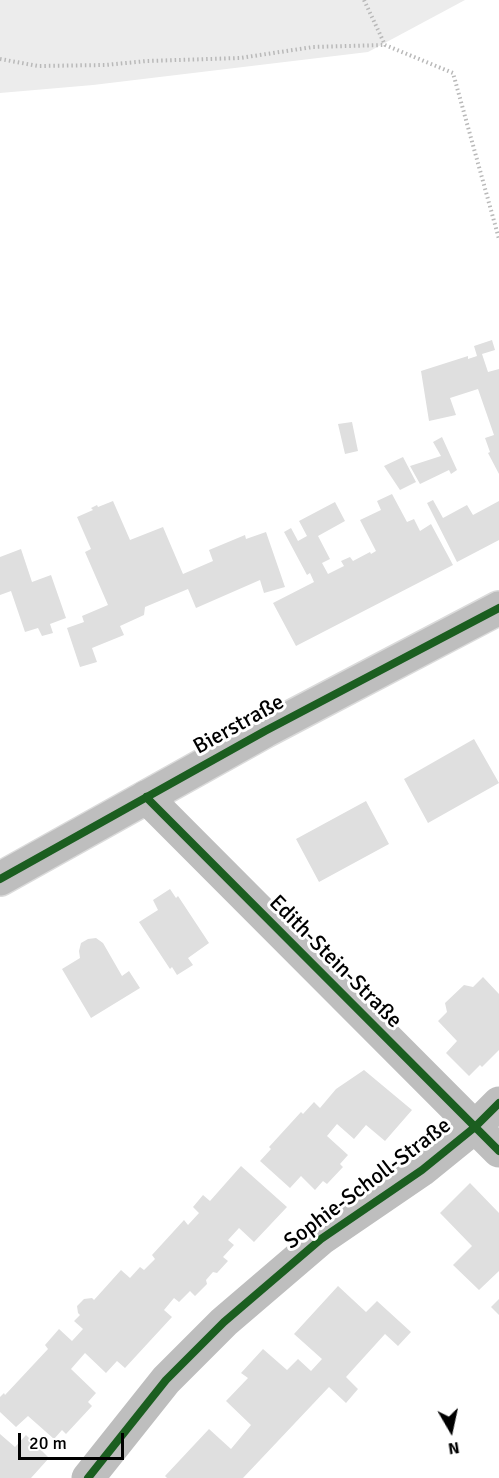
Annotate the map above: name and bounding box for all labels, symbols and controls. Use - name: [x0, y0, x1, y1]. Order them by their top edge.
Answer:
- street label: Bierstraße: [189, 689, 289, 761]
- street label: Edith-Stein-Straße: [263, 890, 407, 1034]
- street label: Sophie-Scholl-Straße: [279, 1113, 457, 1255]
- north arrow: [421, 1400, 481, 1460]
- scale bar: [21, 1421, 128, 1459]
- text: 20 m: [29, 1432, 67, 1454]
- text: N: [447, 1437, 461, 1459]

